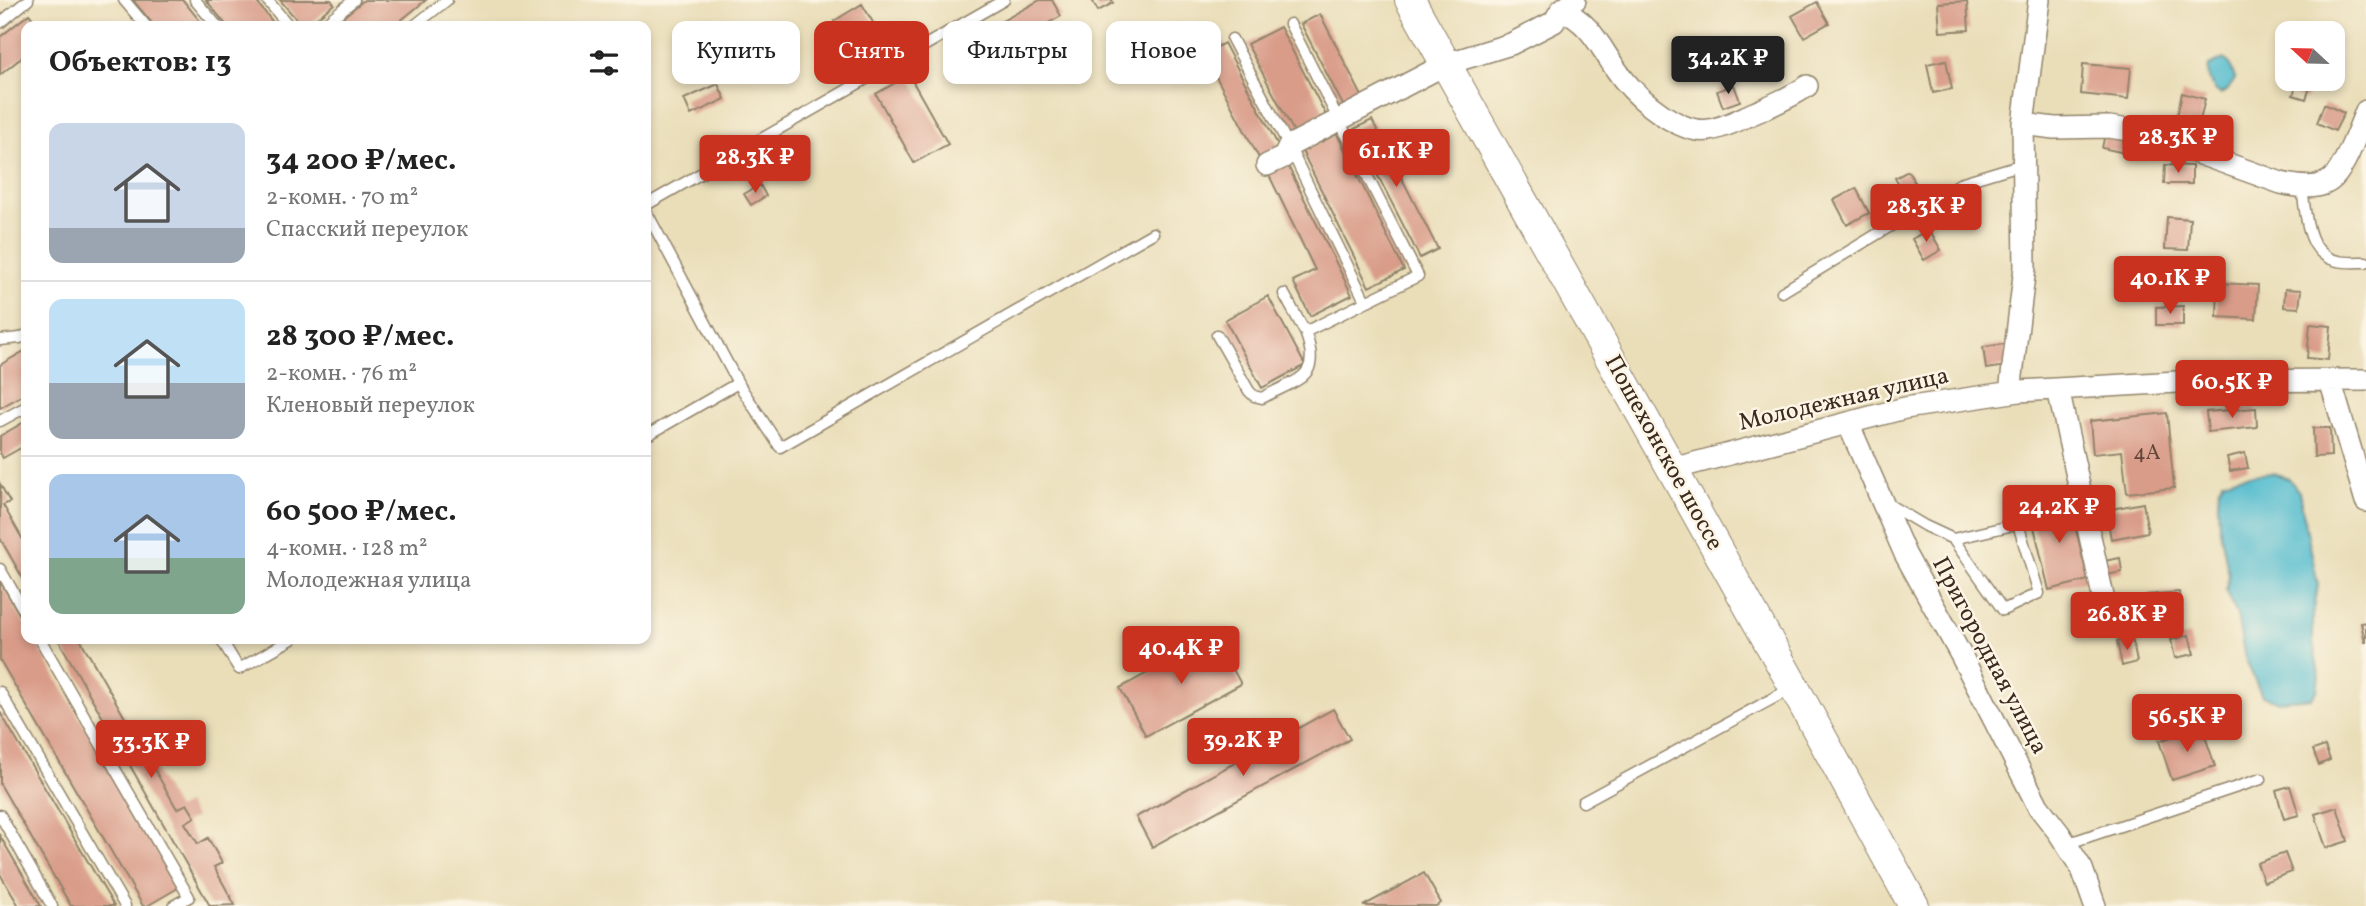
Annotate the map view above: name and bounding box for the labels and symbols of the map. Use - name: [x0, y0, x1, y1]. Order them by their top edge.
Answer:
- north arrow: [2275, 21, 2345, 91]
- pin: 34.2K ₽: [1663, 36, 1793, 96]
- pin: 28.3K ₽: [2113, 116, 2243, 175]
- pin: 61.1K ₽: [1331, 130, 1461, 189]
- pin: 28.3K ₽: [690, 136, 820, 195]
- pin: 28.3K ₽: [1861, 184, 1991, 244]
- pin: 40.1K ₽: [2105, 256, 2235, 316]
- street label: Пошехонское шоссе: [1595, 349, 1731, 557]
- street label: Молодежная улица: [1736, 359, 1952, 441]
- pin: 60.5K ₽: [2167, 360, 2297, 420]
- house number: 4А: [2133, 439, 2161, 468]
- pin: 24.2K ₽: [1994, 486, 2124, 545]
- street label: Пригородная улица: [1923, 551, 2055, 761]
- pin: 26.8K ₽: [2062, 592, 2192, 652]
- pin: 40.4K ₽: [1116, 626, 1246, 686]
- pin: 56.5K ₽: [2122, 694, 2252, 754]
- pin: 39.2K ₽: [1178, 718, 1308, 778]
- pin: 33.3K ₽: [86, 720, 216, 780]

